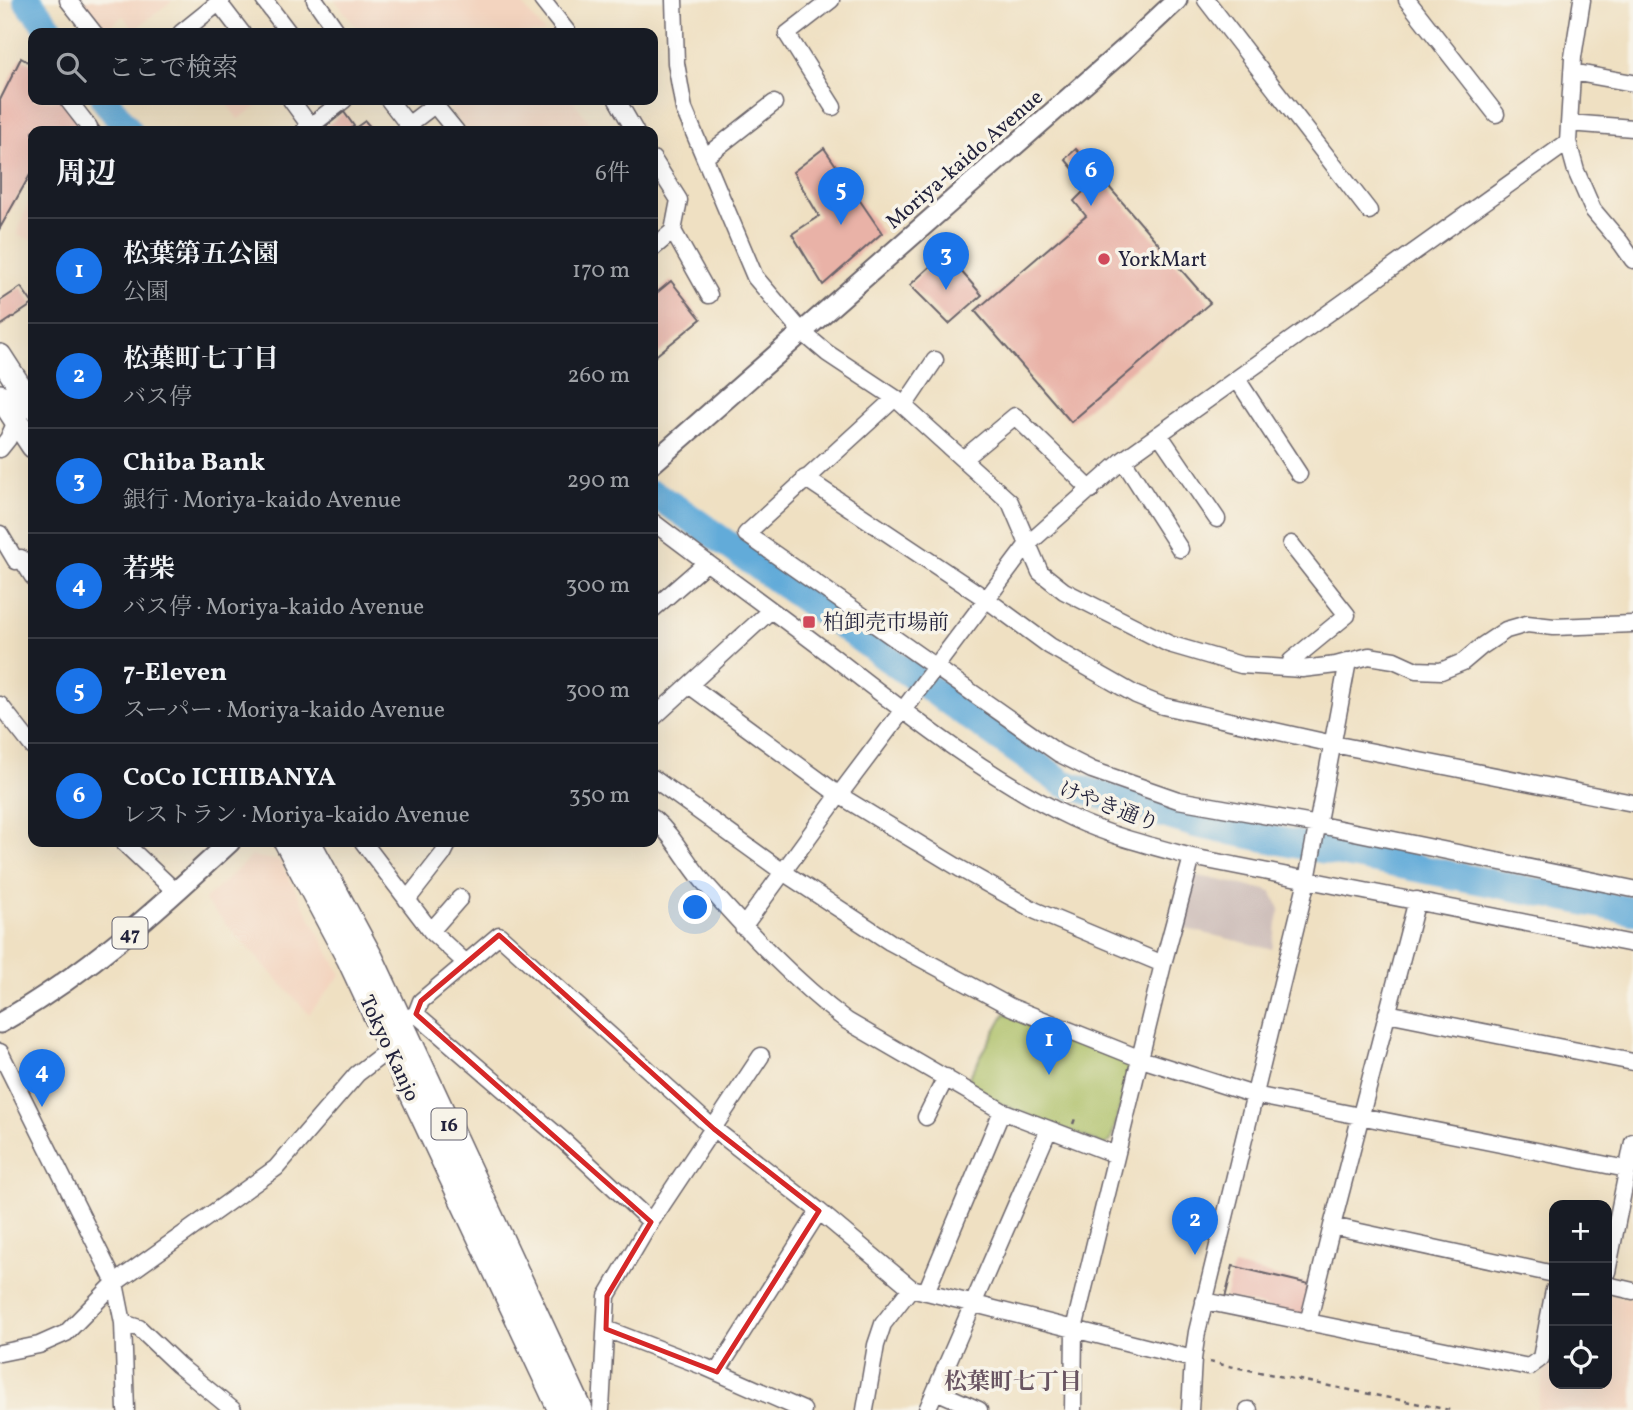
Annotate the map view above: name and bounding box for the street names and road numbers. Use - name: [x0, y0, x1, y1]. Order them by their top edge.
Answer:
- street label: Moriya-kaido Avenue: [880, 84, 1050, 237]
- street label: けやき通り: [1054, 775, 1163, 840]
- road number: 47: [113, 917, 148, 948]
- street label: Tokyo Kanjo: [351, 991, 426, 1106]
- road number: 16: [432, 1108, 466, 1140]

